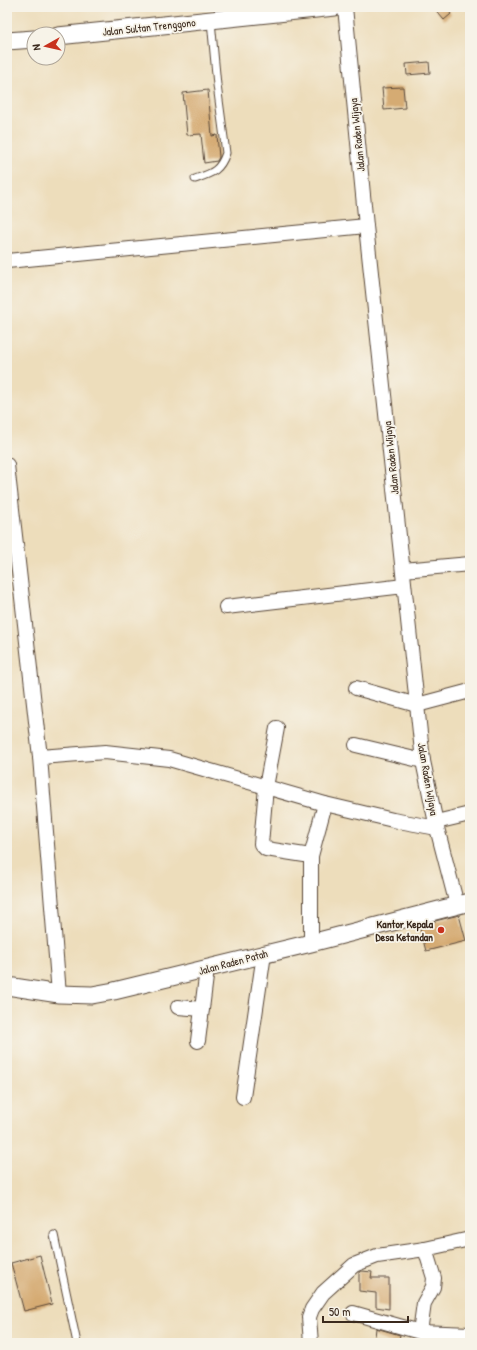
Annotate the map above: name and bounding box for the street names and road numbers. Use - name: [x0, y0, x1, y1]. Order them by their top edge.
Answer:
- street label: Jalan Sultan Trenggono: [102, 15, 197, 39]
- street label: Jalan Raden Wijaya: [346, 97, 368, 172]
- street label: Jalan Raden Wijaya: [380, 420, 402, 495]
- street label: Jalan Raden Wijaya: [415, 741, 441, 817]
- street label: Jalan Raden Patah: [197, 946, 269, 978]

